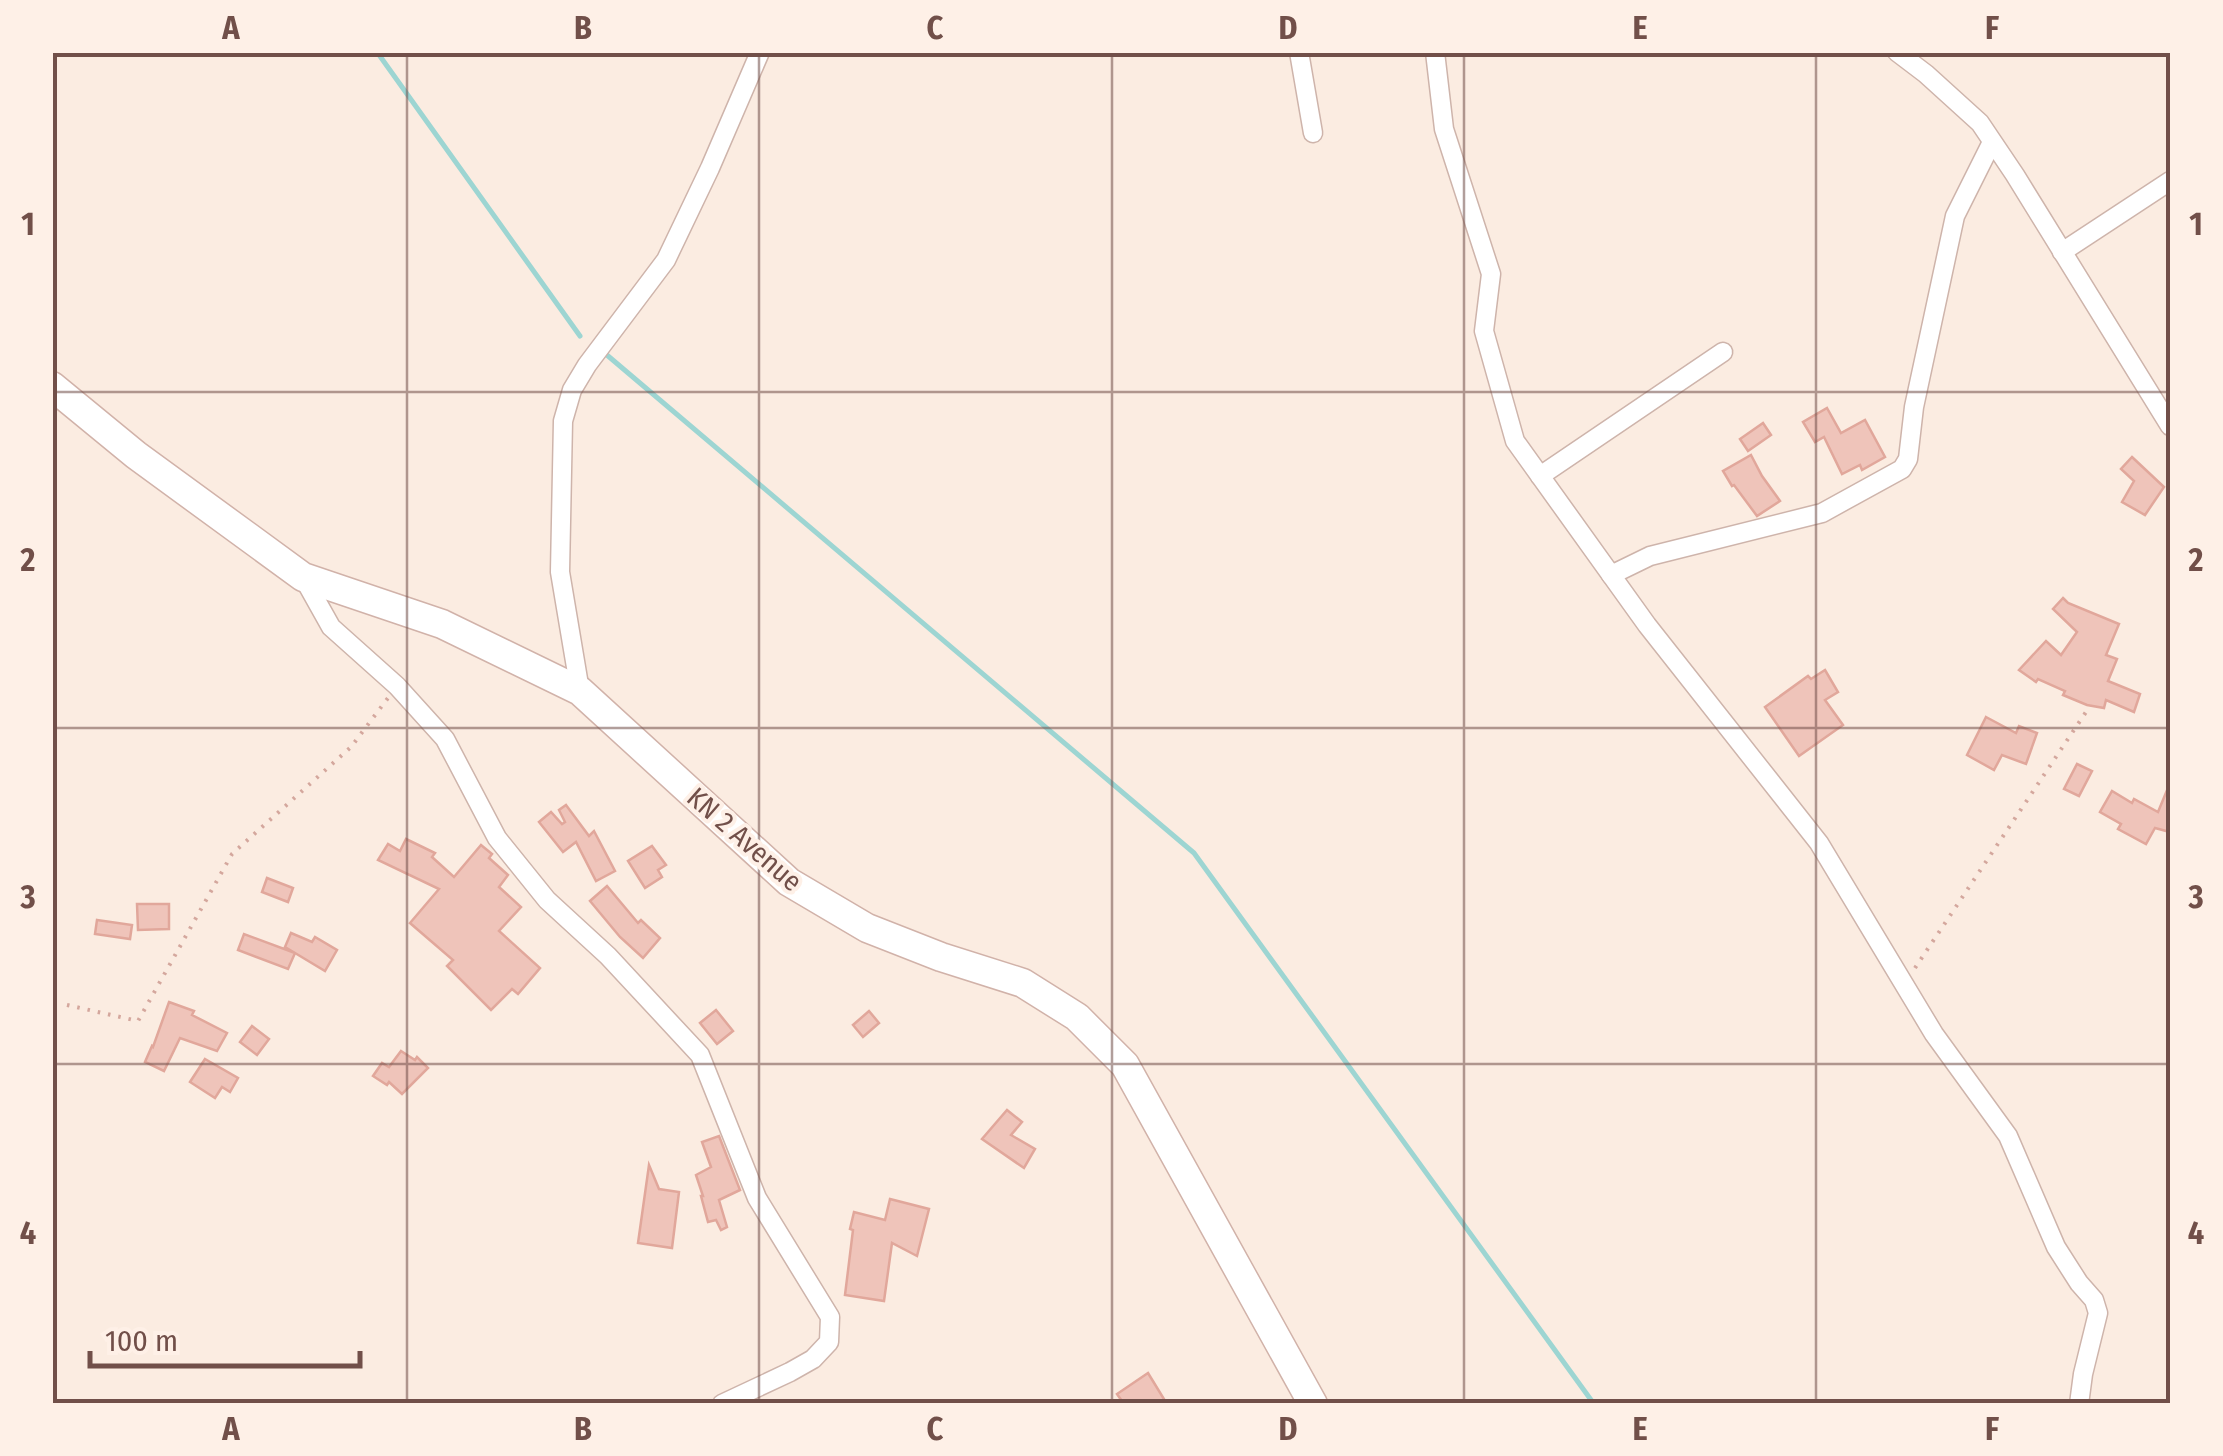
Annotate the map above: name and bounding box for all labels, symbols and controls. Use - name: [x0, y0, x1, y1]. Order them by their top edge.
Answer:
- text: A: [221, 9, 240, 47]
- text: B: [574, 9, 592, 47]
- text: C: [927, 9, 944, 47]
- text: D: [1278, 9, 1298, 47]
- text: E: [1632, 9, 1648, 47]
- text: F: [1985, 9, 1999, 47]
- text: 1: [21, 205, 35, 243]
- text: 1: [2189, 205, 2203, 243]
- text: 2: [20, 541, 36, 579]
- text: 2: [2188, 541, 2204, 579]
- street label: KN 2 Avenue: [680, 781, 809, 898]
- text: 3: [19, 878, 36, 916]
- text: 3: [2187, 878, 2204, 916]
- text: 4: [20, 1214, 36, 1252]
- text: 4: [2188, 1214, 2204, 1252]
- scale bar: [90, 1306, 360, 1368]
- text: 100 m: [105, 1323, 178, 1359]
- text: A: [221, 1410, 240, 1448]
- text: B: [574, 1410, 592, 1448]
- text: C: [927, 1410, 944, 1448]
- text: D: [1278, 1410, 1298, 1448]
- text: E: [1632, 1410, 1648, 1448]
- text: F: [1985, 1410, 1999, 1448]

